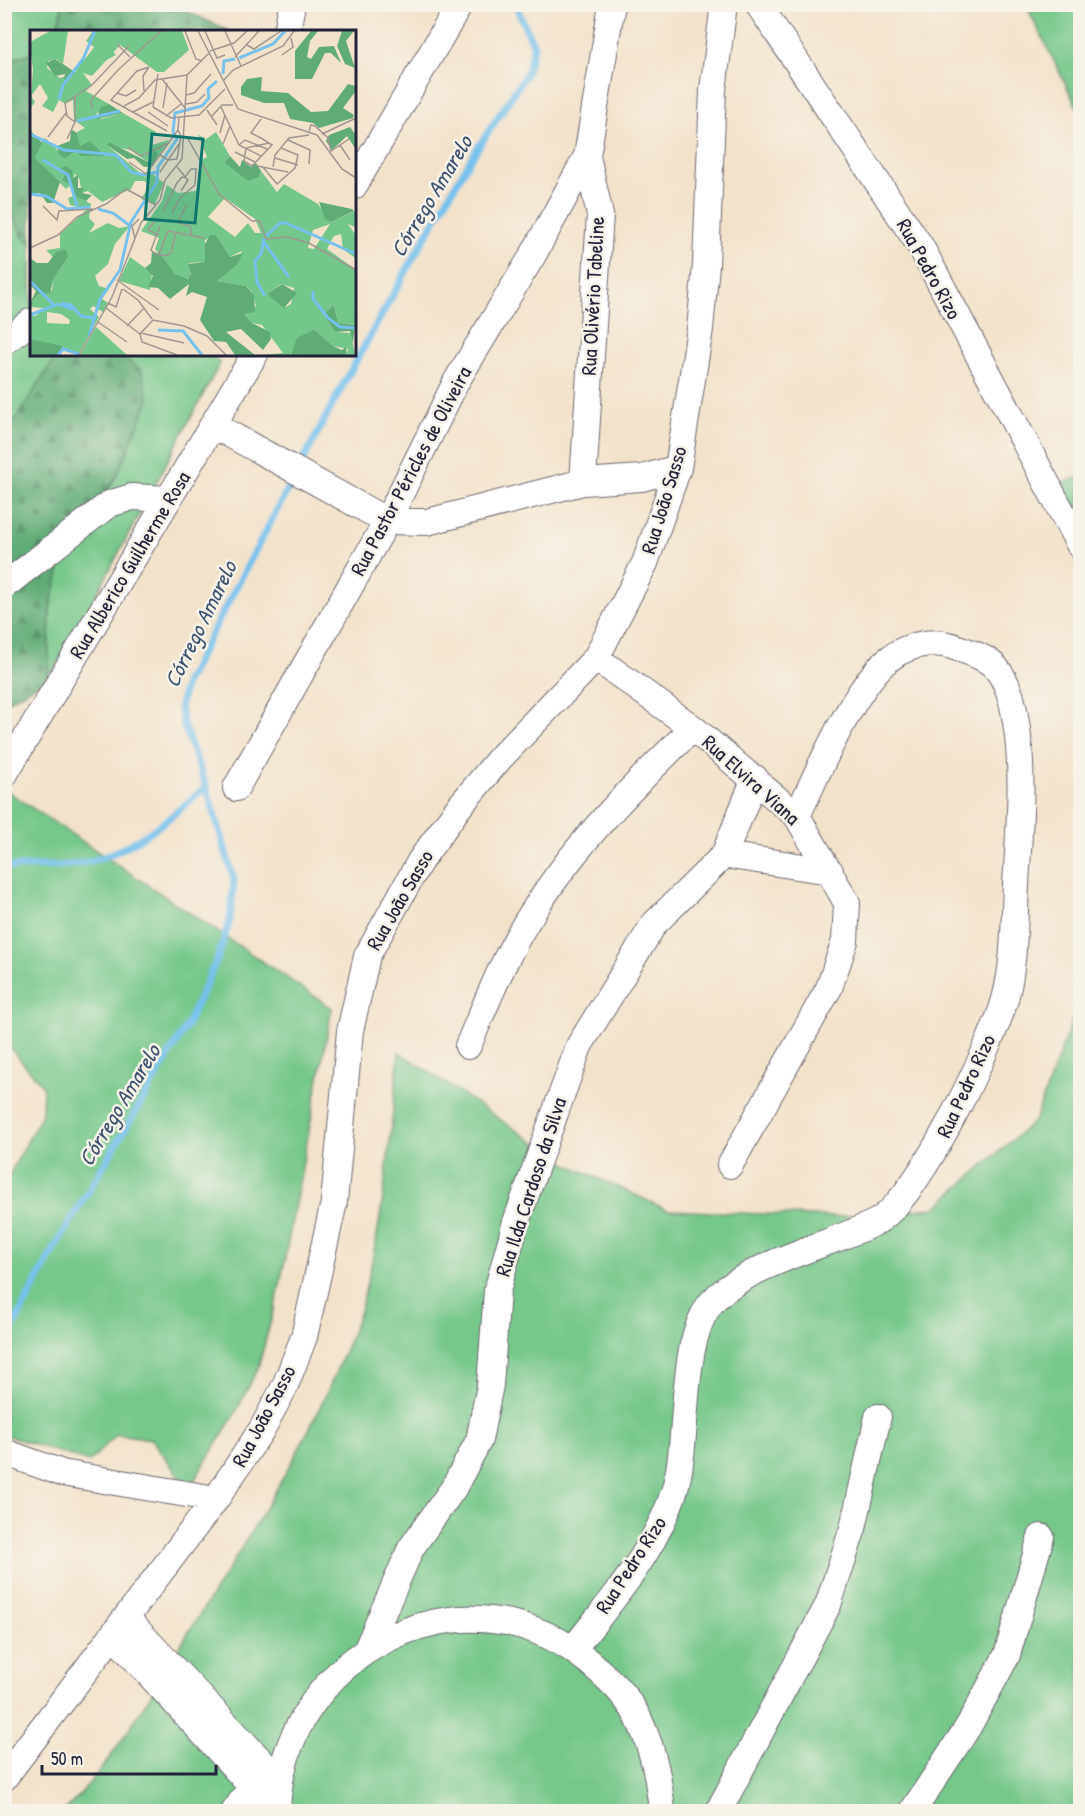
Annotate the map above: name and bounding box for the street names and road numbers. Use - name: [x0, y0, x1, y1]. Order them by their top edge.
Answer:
- street label: Rua Pedro Rizo: [890, 213, 969, 324]
- street label: Rua Olivério Tabeline: [574, 216, 611, 376]
- street label: Rua Pastor Péricles de Oliveira: [343, 361, 478, 581]
- street label: Rua João Sasso: [633, 442, 694, 557]
- street label: Rua Alberico Guilherme Rosa: [62, 466, 197, 664]
- street label: Rua Elvira Viana: [696, 728, 807, 831]
- street label: Rua João Sasso: [359, 844, 440, 955]
- street label: Rua Pedro Rizo: [929, 1029, 1002, 1142]
- street label: Rua Ilda Cardoso da Silva: [488, 1094, 573, 1280]
- street label: Rua João Sasso: [225, 1360, 302, 1472]
- street label: Rua Pedro Rizo: [588, 1510, 673, 1619]

